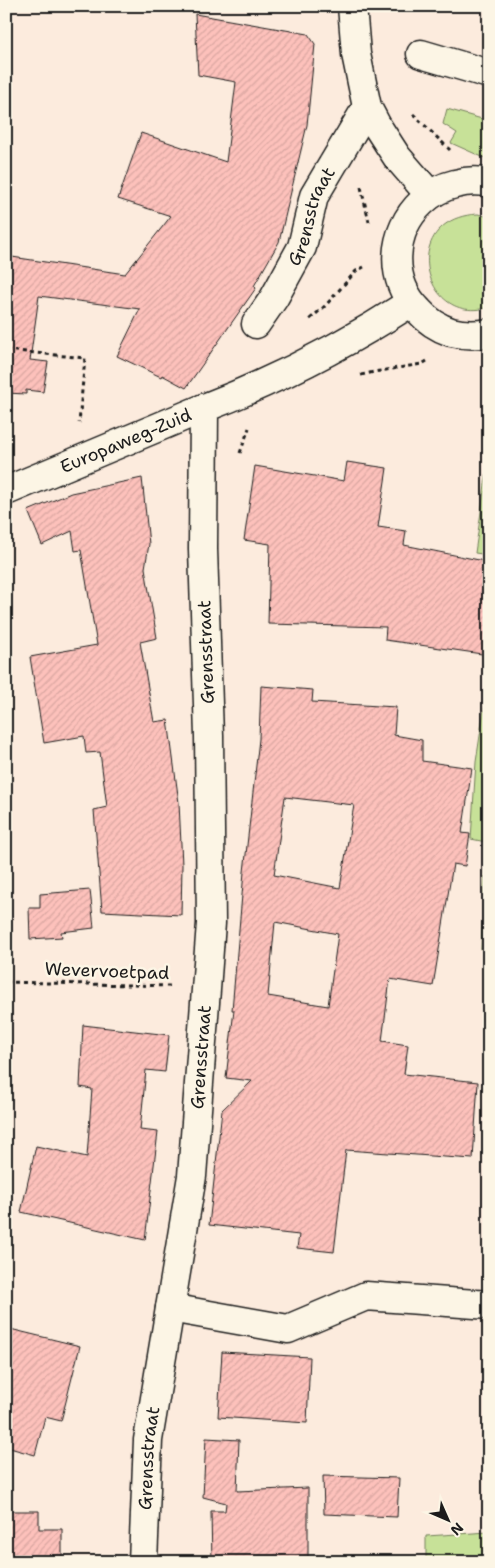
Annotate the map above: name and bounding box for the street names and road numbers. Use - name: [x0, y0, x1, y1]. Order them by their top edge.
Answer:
- street label: Grensstraat: [282, 162, 341, 270]
- street label: Europaweg-Zuid: [57, 403, 195, 479]
- street label: Grensstraat: [192, 599, 220, 704]
- street label: Wevervoetpad: [44, 957, 170, 985]
- street label: Grensstraat: [185, 1004, 217, 1110]
- street label: Grensstraat: [133, 1404, 165, 1511]

